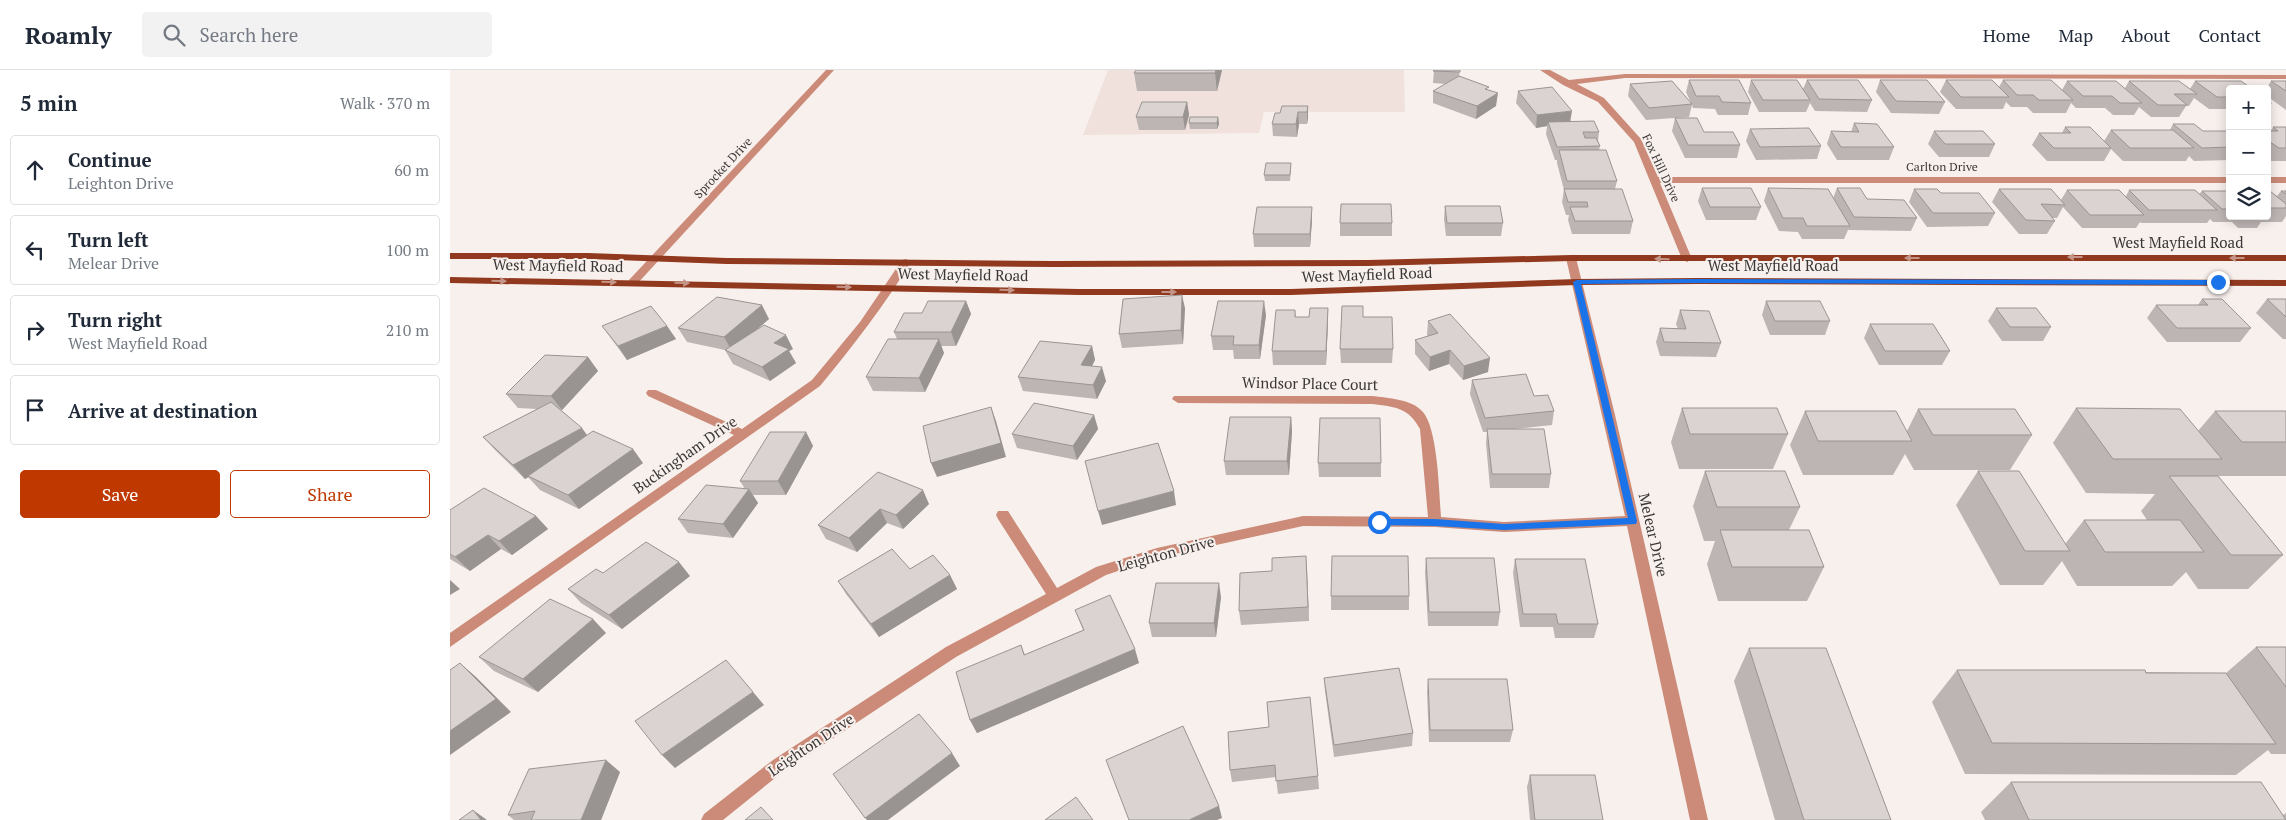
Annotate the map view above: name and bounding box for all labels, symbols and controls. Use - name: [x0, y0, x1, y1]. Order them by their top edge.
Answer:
- search box: [142, 12, 492, 57]
- text: Roamly: [25, 19, 112, 51]
- icon: search: [160, 21, 188, 49]
- text: Search here: [200, 22, 298, 47]
- text: Home: [1983, 23, 2030, 47]
- text: Map: [2058, 23, 2093, 47]
- text: About: [2121, 23, 2170, 47]
- text: Contact: [2198, 23, 2261, 47]
- map controls: [2226, 85, 2271, 220]
- button: +: [2226, 85, 2271, 130]
- text: 5 min: [20, 89, 77, 117]
- text: Walk · 370 m: [340, 92, 430, 114]
- button: −: [2226, 130, 2271, 175]
- street label: Fox Hill Drive: [1639, 131, 1684, 204]
- street label: Sprocket Drive: [691, 134, 755, 201]
- text: Continue: [68, 147, 152, 172]
- icon: ahead: [21, 156, 49, 184]
- text: 60 m: [394, 159, 429, 181]
- street label: Carlton Drive: [1906, 159, 1978, 174]
- text: Leighton Drive: [68, 172, 174, 194]
- button: layers: [2226, 175, 2271, 220]
- text: Turn left: [68, 227, 149, 252]
- street label: West Mayfield Road: [2113, 232, 2243, 252]
- icon: left: [21, 236, 49, 264]
- text: 100 m: [386, 239, 429, 261]
- text: Melear Drive: [68, 252, 159, 274]
- one-way arrow: [2067, 253, 2083, 261]
- street label: West Mayfield Road: [492, 254, 624, 276]
- one-way arrow: [1904, 254, 1920, 262]
- one-way arrow: [2229, 254, 2245, 262]
- one-way arrow: [1654, 255, 1670, 263]
- street label: West Mayfield Road: [1708, 255, 1838, 275]
- street label: West Mayfield Road: [1301, 262, 1433, 286]
- street label: West Mayfield Road: [897, 263, 1029, 285]
- route end: [2207, 271, 2230, 294]
- one-way arrow: [491, 277, 507, 285]
- one-way arrow: [601, 278, 617, 286]
- one-way arrow: [674, 280, 690, 288]
- one-way arrow: [837, 283, 853, 291]
- one-way arrow: [999, 287, 1015, 295]
- one-way arrow: [1162, 288, 1178, 296]
- text: Turn right: [68, 307, 162, 332]
- icon: right: [21, 316, 49, 344]
- text: 210 m: [386, 319, 429, 341]
- text: West Mayfield Road: [68, 332, 208, 354]
- street label: Windsor Place Court: [1242, 372, 1379, 394]
- icon: arrive: [21, 396, 49, 424]
- text: Arrive at destination: [68, 398, 257, 423]
- street label: Buckingham Drive: [628, 411, 740, 498]
- button: Save: [20, 470, 220, 518]
- button: Share: [230, 470, 430, 518]
- street label: Melear Drive: [1635, 491, 1673, 579]
- route start: [1368, 511, 1391, 534]
- street label: Leighton Drive: [1115, 531, 1216, 576]
- street label: Leighton Drive: [764, 708, 857, 780]

